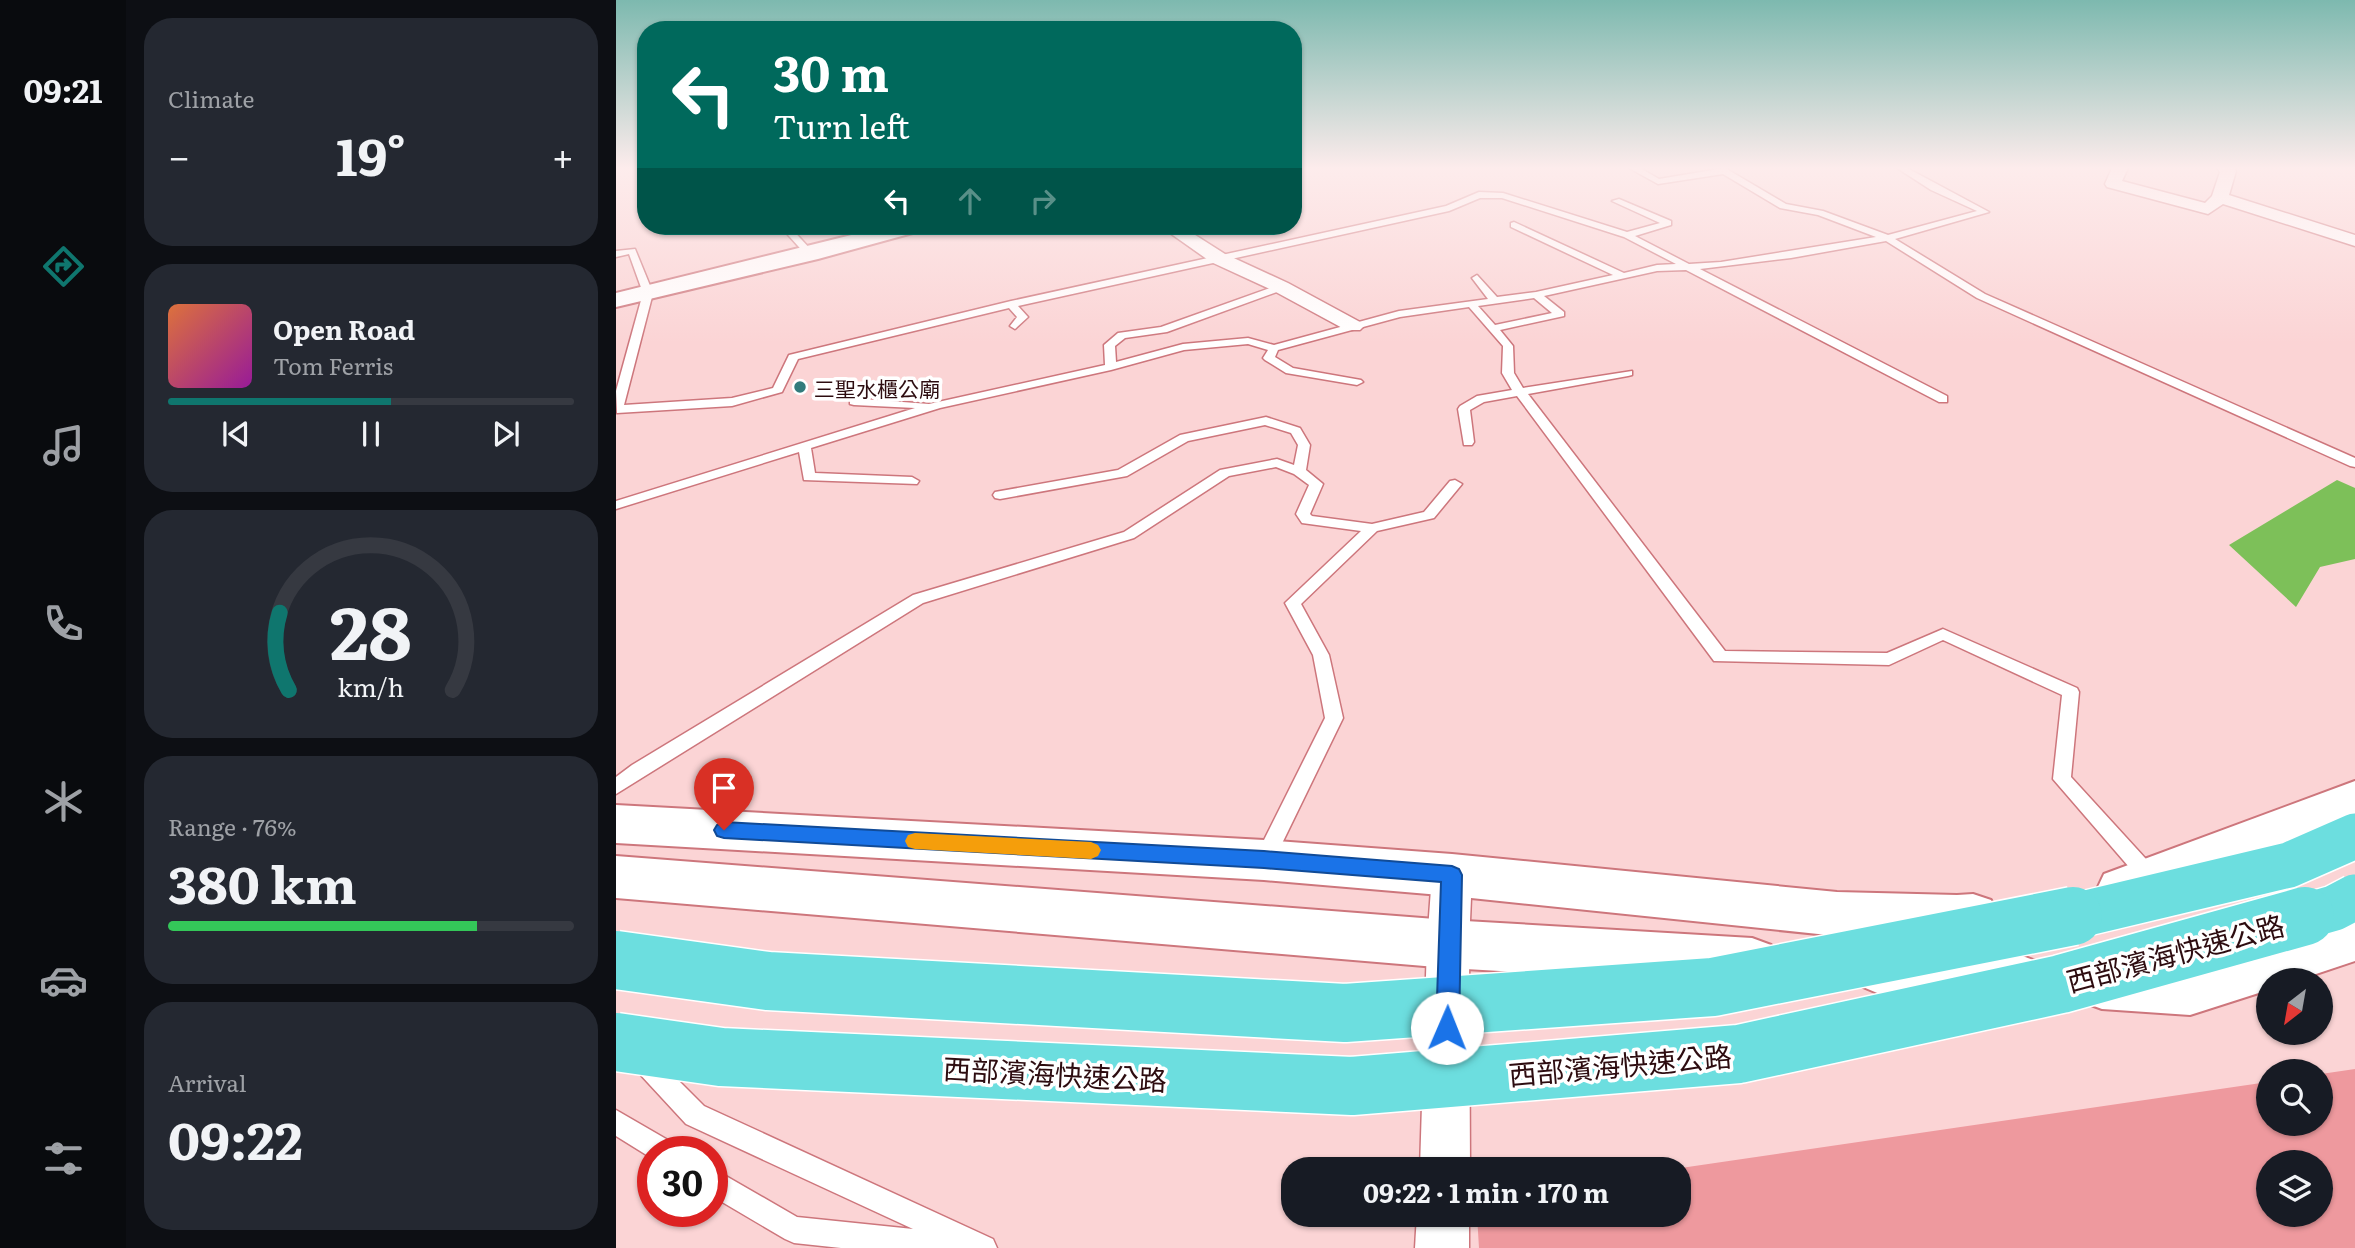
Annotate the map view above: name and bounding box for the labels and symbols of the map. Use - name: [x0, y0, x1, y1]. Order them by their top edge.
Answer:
- place label: 三聖水櫃公廟: [814, 372, 940, 403]
- marker: 三聖水櫃公廟: [792, 379, 808, 395]
- pin: [694, 758, 754, 830]
- street label: 西部濱海快速公路: [2061, 903, 2289, 1001]
- north arrow: [2256, 968, 2333, 1045]
- position arrow: [1410, 991, 1484, 1065]
- street label: 西部濱海快速公路: [1507, 1033, 1733, 1095]
- street label: 西部濱海快速公路: [942, 1046, 1168, 1100]
- speed limit sign: 30: [637, 1136, 728, 1227]

